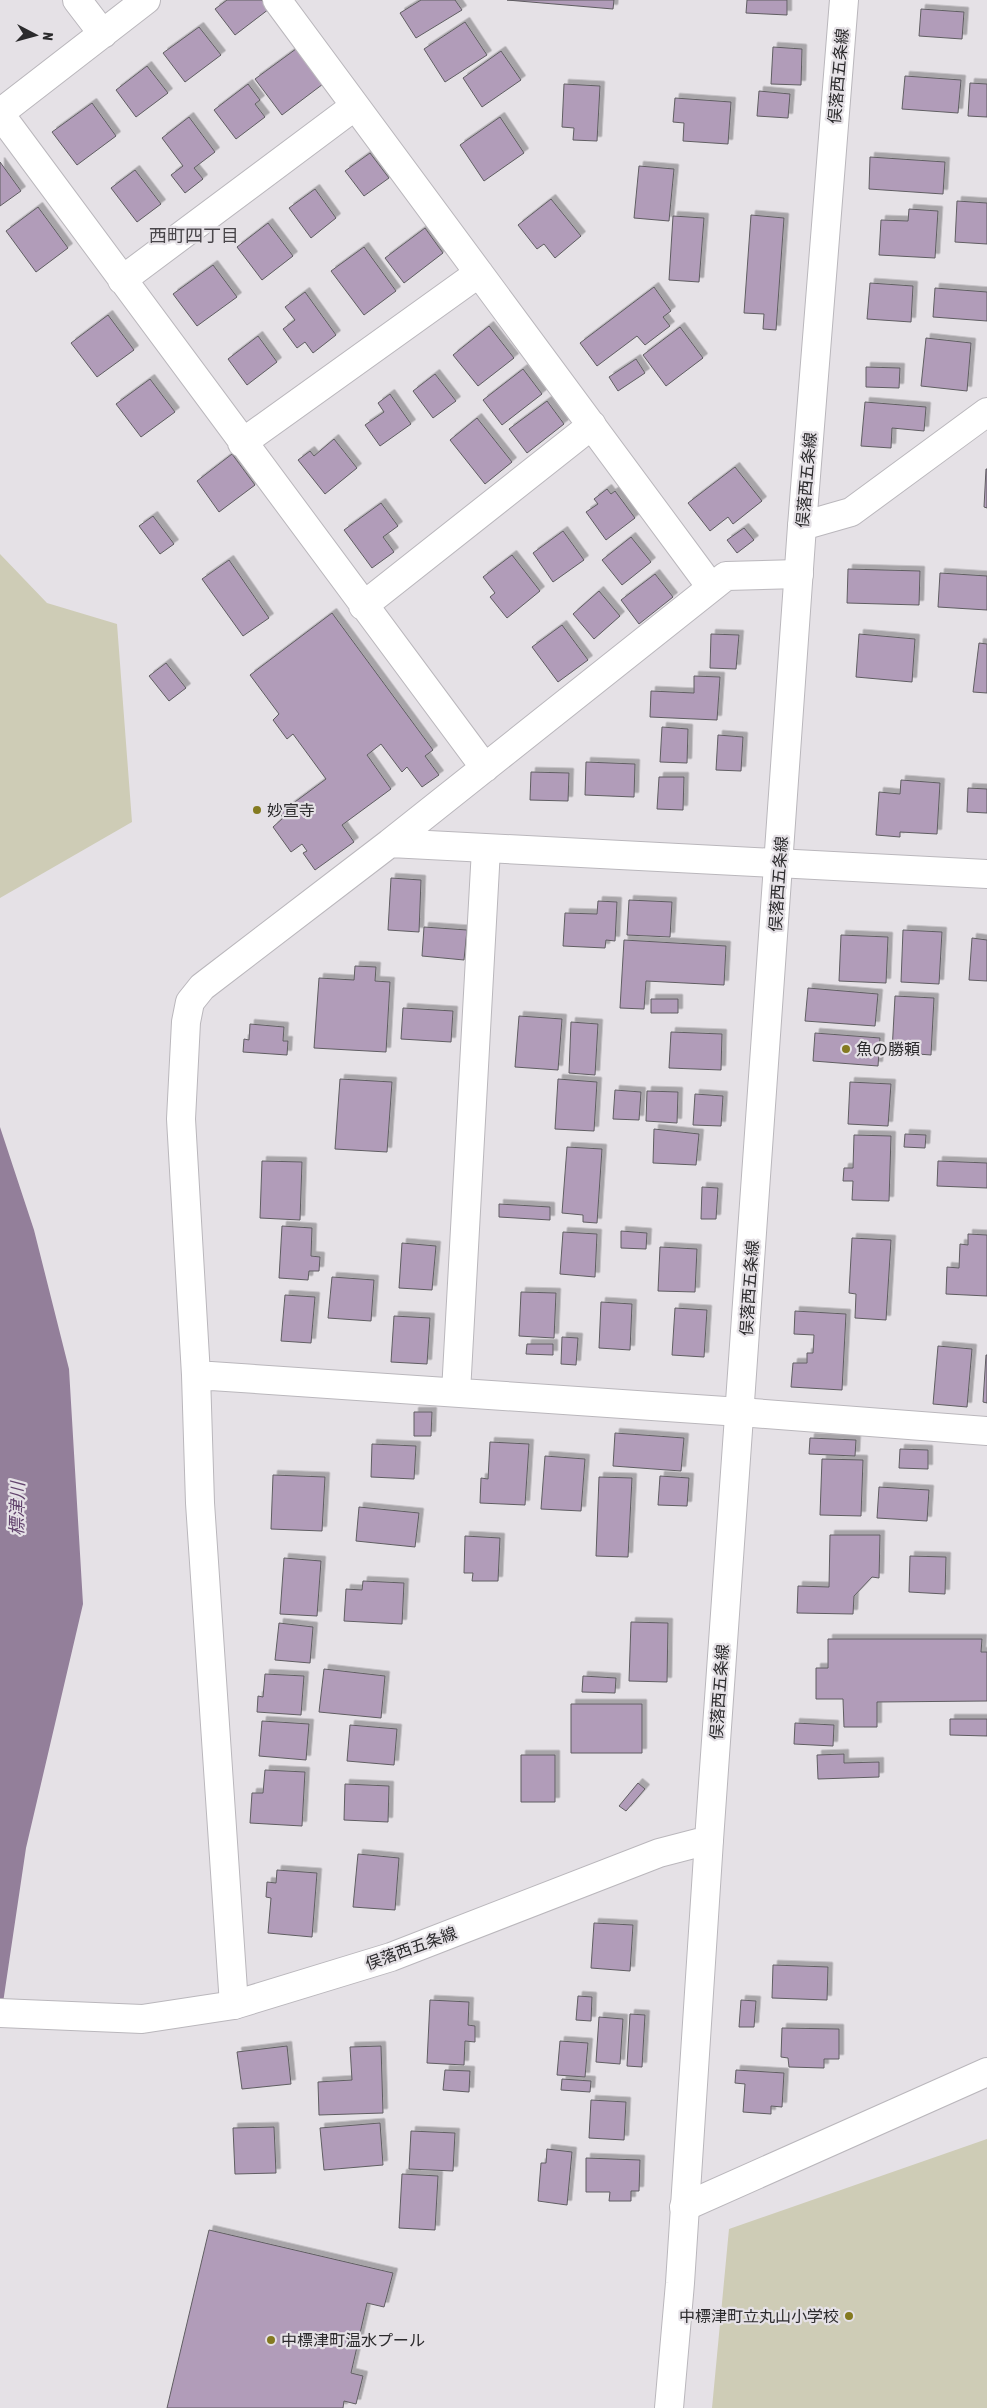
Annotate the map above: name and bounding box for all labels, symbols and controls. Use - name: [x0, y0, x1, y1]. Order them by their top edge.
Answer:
- north arrow: [10, 10, 60, 60]
- street label: 俣落西五条線: [825, 27, 851, 125]
- text: N: [40, 31, 56, 41]
- district label: 西町四丁目: [149, 225, 239, 246]
- street label: 俣落西五条線: [793, 431, 819, 529]
- place label: 妙宣寺: [267, 801, 315, 819]
- marker: 妙宣寺: [251, 804, 263, 816]
- street label: 俣落西五条線: [766, 835, 790, 933]
- place label: 魚の勝頼: [856, 1040, 920, 1058]
- marker: 魚の勝頼: [840, 1043, 852, 1055]
- street label: 俣落西五条線: [737, 1239, 761, 1337]
- water label: 標津川: [6, 1480, 28, 1536]
- street label: 俣落西五条線: [707, 1643, 731, 1741]
- street label: 俣落西五条線: [363, 1923, 459, 1973]
- place label: 中標津町立丸山小学校: [679, 2307, 839, 2325]
- marker: 中標津町立丸山小学校: [843, 2310, 855, 2322]
- place label: 中標津町温水プール: [281, 2331, 425, 2349]
- marker: 中標津町温水プール: [265, 2334, 277, 2346]

